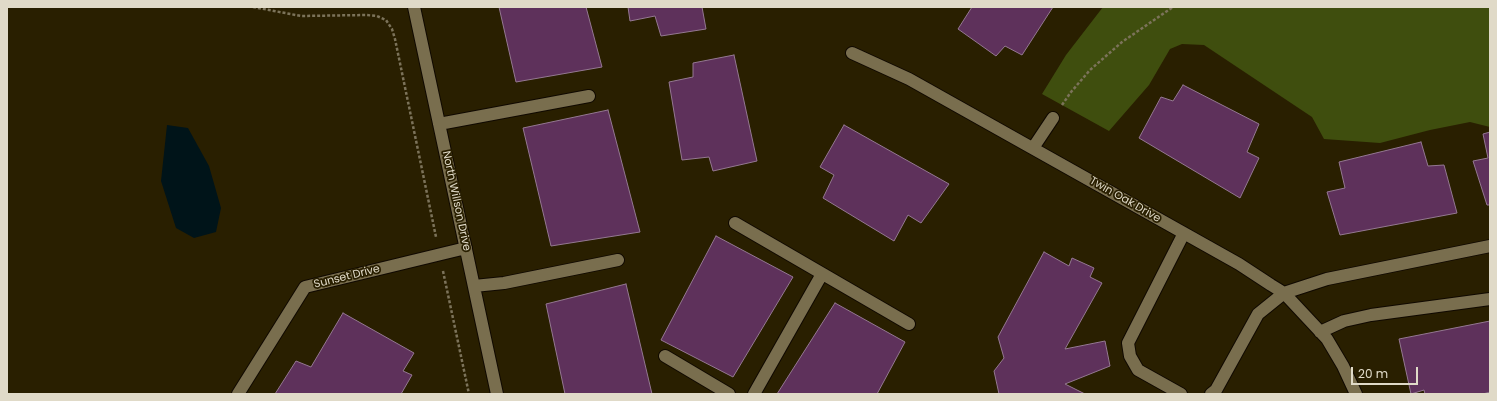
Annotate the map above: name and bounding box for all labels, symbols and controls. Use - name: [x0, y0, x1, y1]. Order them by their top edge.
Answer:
- street label: North Willson Drive: [439, 150, 473, 252]
- street label: Twin Oak Drive: [1087, 174, 1163, 226]
- street label: Sunset Drive: [313, 262, 381, 292]
- scale bar: [1353, 359, 1420, 385]
- text: 20 m: [1358, 365, 1388, 382]

